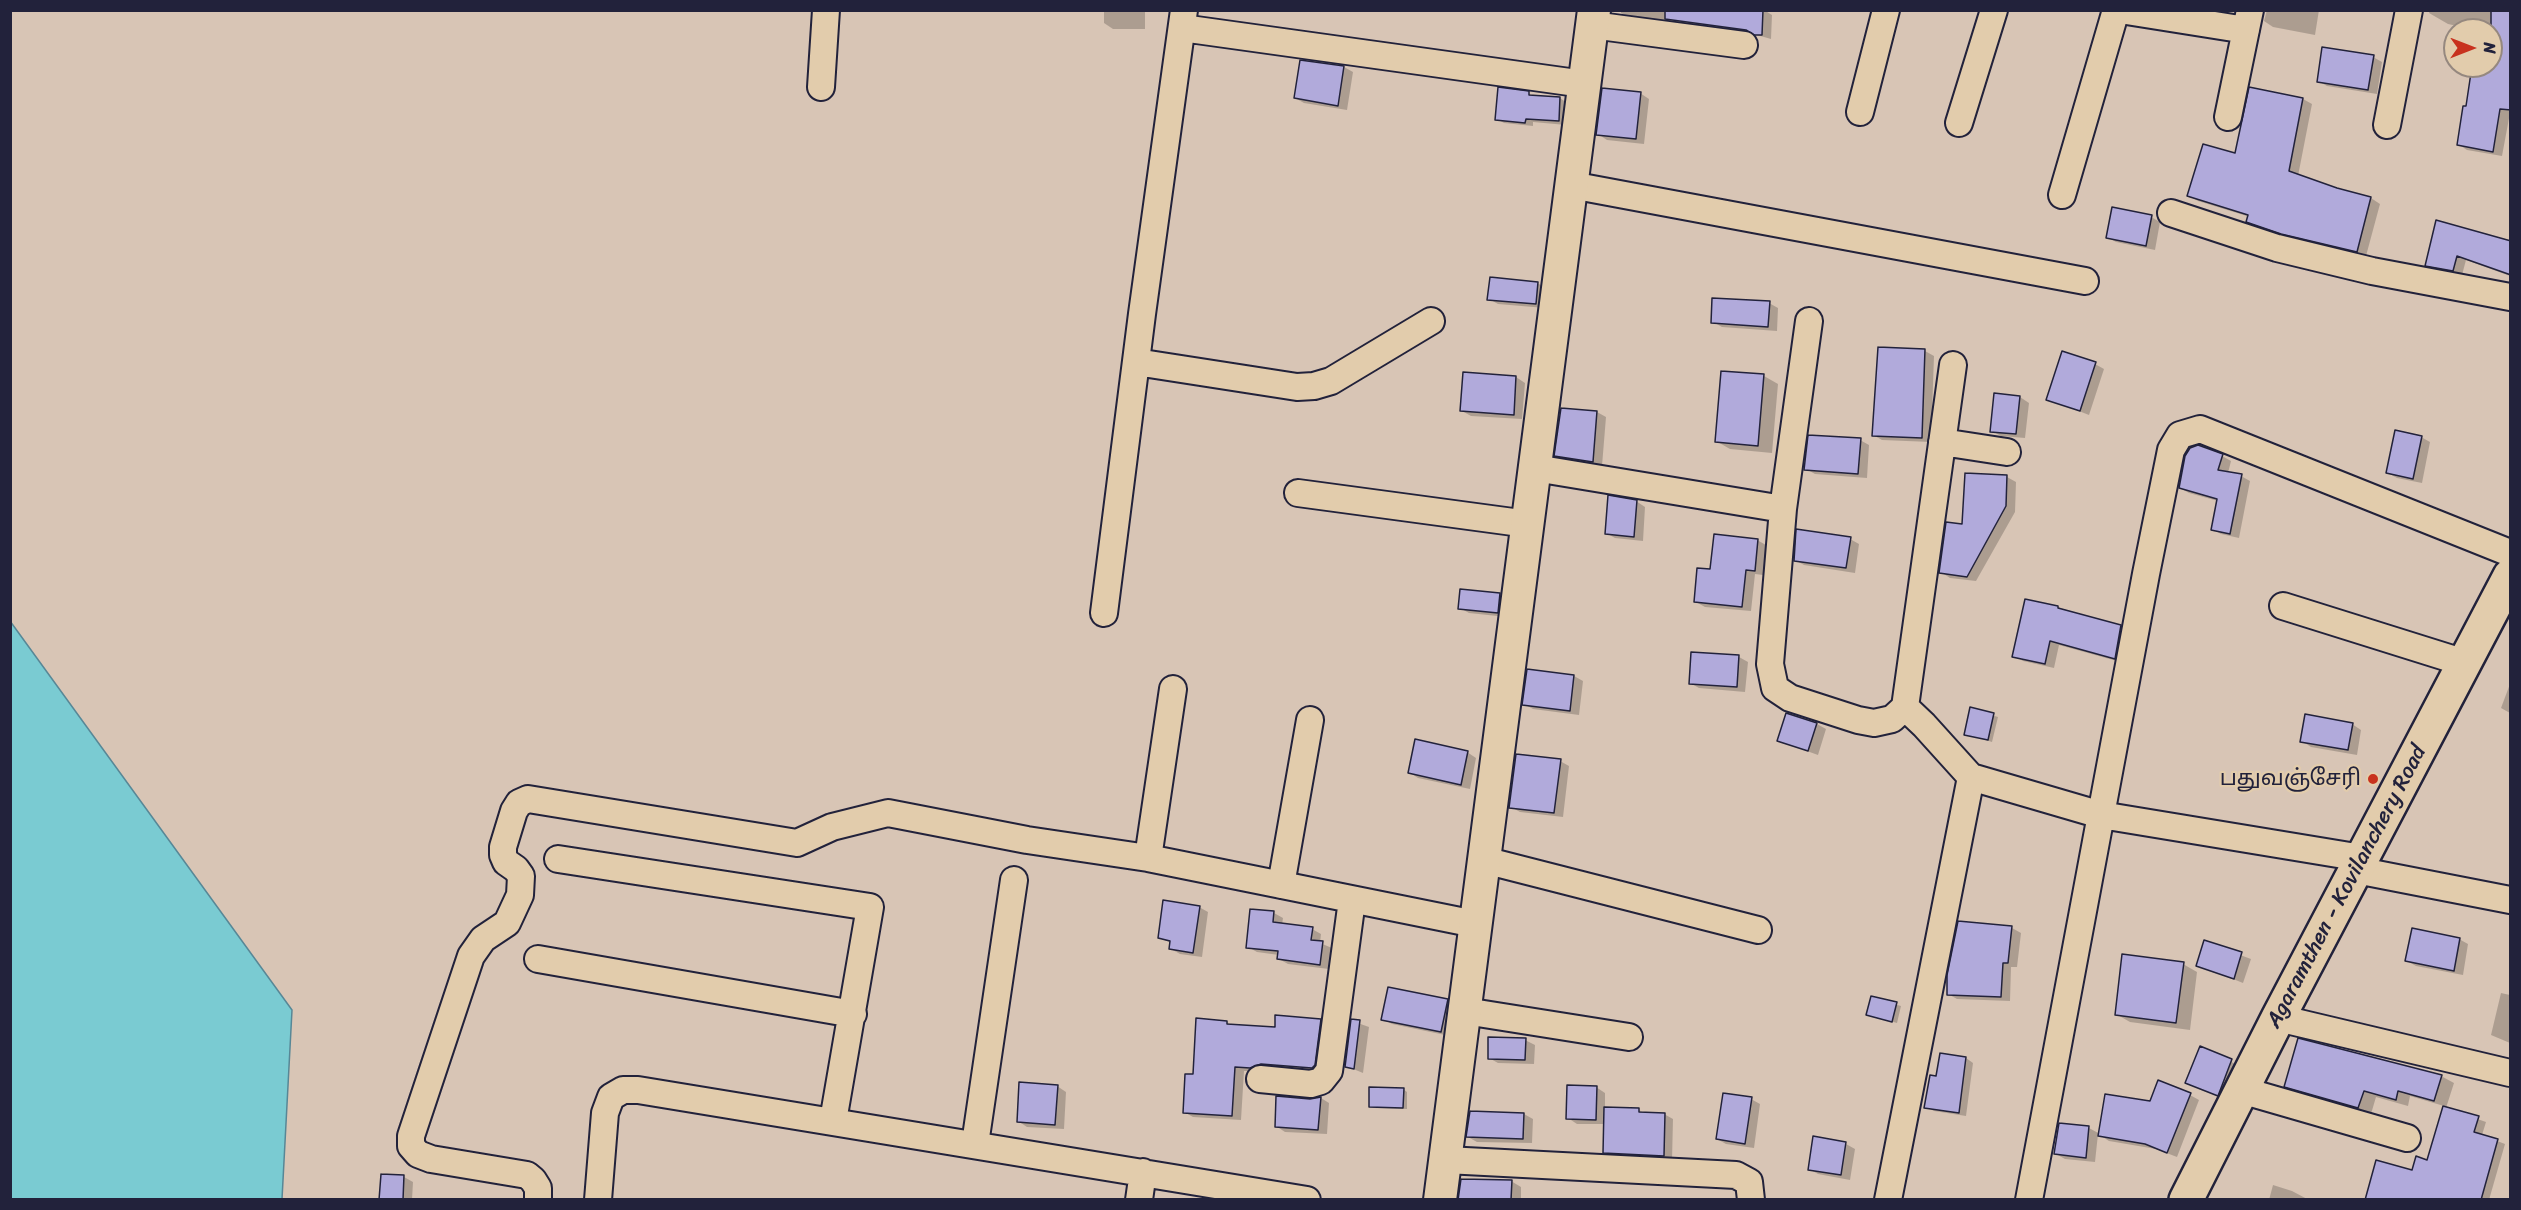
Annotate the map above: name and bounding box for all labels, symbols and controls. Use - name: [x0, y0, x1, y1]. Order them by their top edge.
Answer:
- north arrow: [2443, 18, 2503, 78]
- text: N: [2475, 42, 2504, 54]
- street label: Agaramthen - Kovilanchery Road: [2261, 741, 2433, 1033]
- place label: பதுவஞ்சேரி: [2220, 766, 2361, 792]
- marker: பதுவஞ்சேரி: [2366, 772, 2380, 786]

